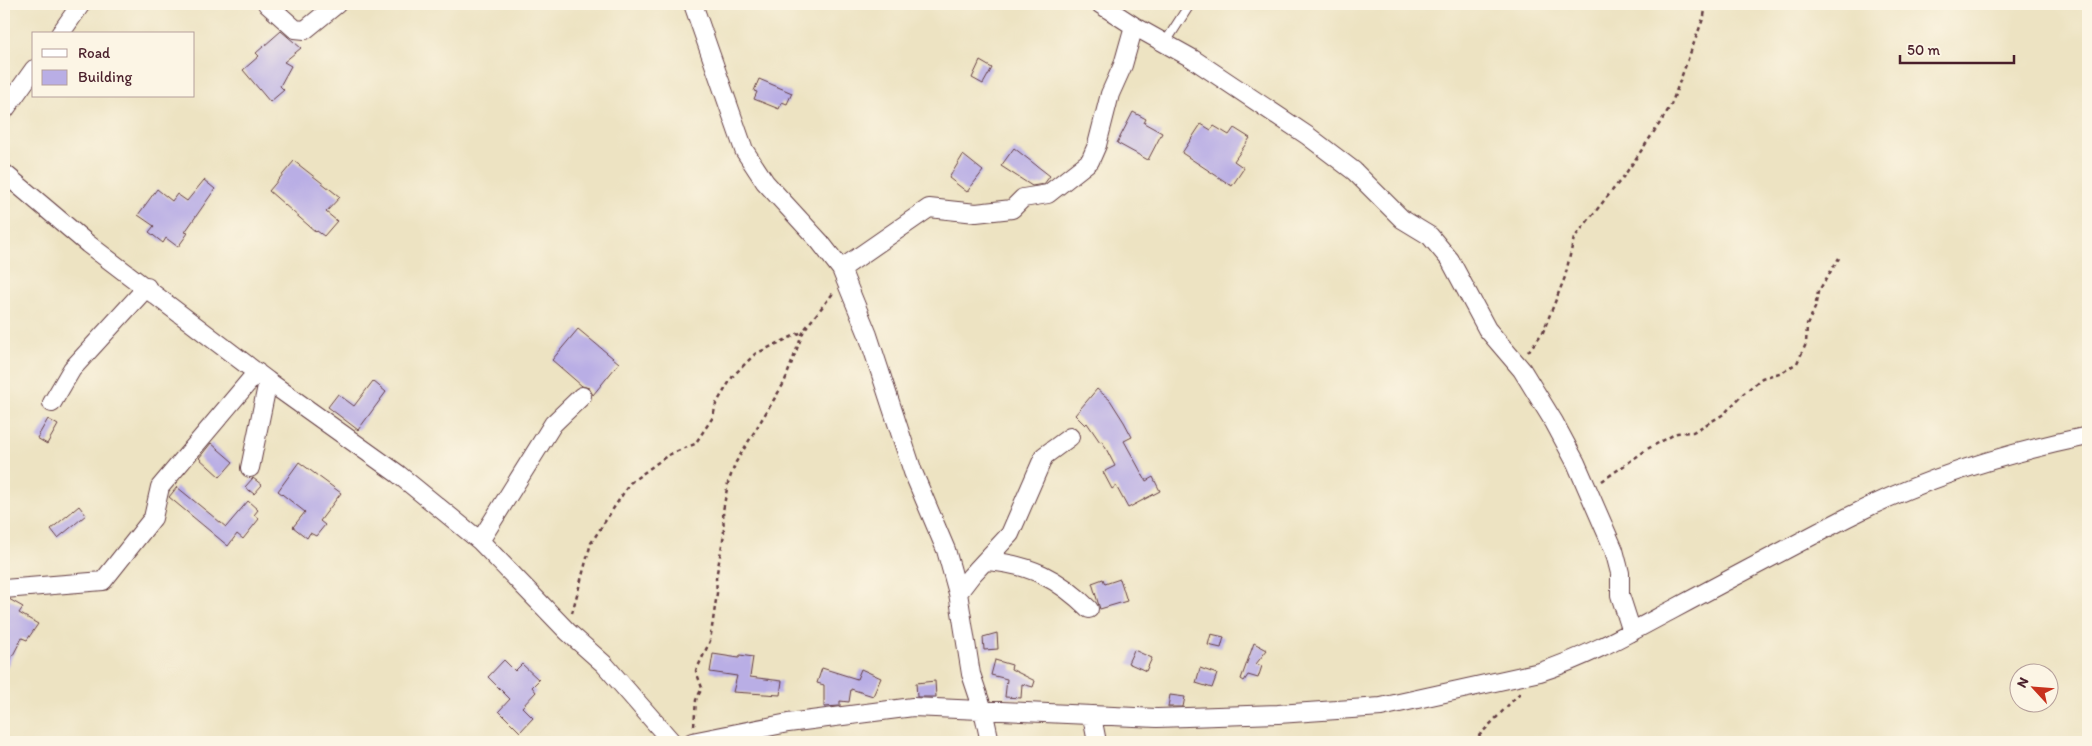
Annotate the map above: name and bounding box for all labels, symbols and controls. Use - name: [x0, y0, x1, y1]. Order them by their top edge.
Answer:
- legend: [32, 32, 195, 98]
- scale bar: [1900, 32, 2013, 64]
- text: 50 m: [1907, 41, 1940, 59]
- text: Road: [78, 44, 111, 62]
- text: Building: [78, 68, 132, 86]
- north arrow: [2010, 664, 2060, 714]
- text: N: [2013, 675, 2032, 690]

